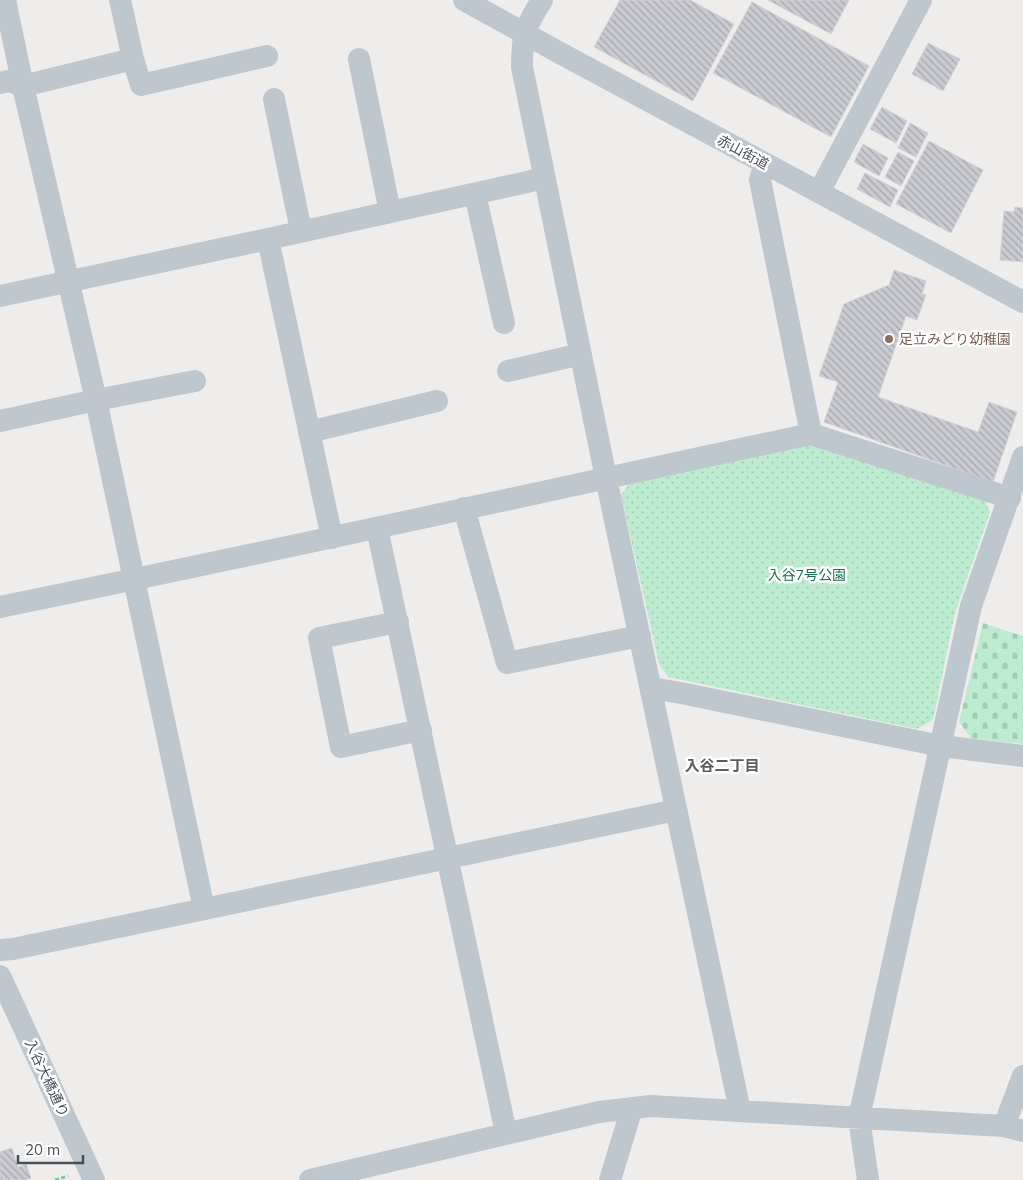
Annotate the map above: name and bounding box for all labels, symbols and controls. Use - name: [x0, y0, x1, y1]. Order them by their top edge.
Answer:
- street label: 赤山街道: [714, 131, 772, 173]
- place label: 足立みどり幼稚園: [899, 330, 1011, 348]
- marker: 足立みどり幼稚園: [883, 333, 895, 345]
- park label: 入谷7号公園: [768, 566, 846, 584]
- district label: 入谷二丁目: [684, 756, 760, 775]
- street label: 入谷大橋通り: [21, 1036, 73, 1120]
- scale bar: [18, 1132, 82, 1164]
- text: 20 m: [25, 1140, 60, 1159]

